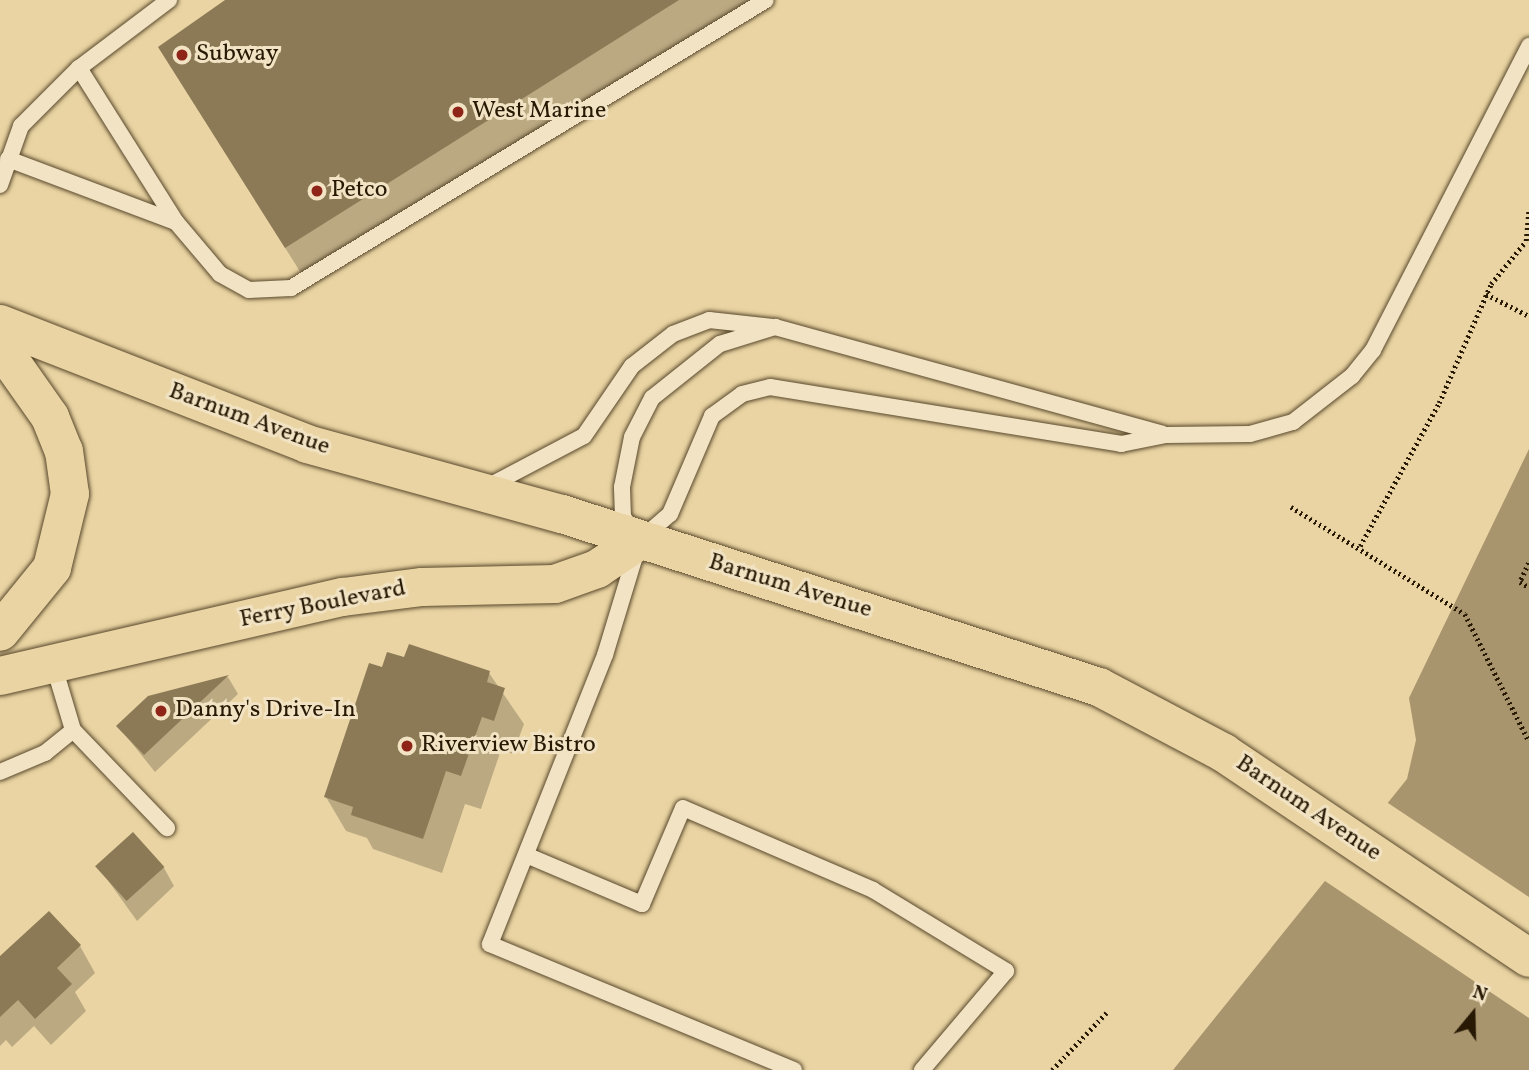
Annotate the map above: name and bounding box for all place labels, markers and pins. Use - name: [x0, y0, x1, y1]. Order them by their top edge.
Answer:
- place label: Subway: [196, 41, 278, 69]
- marker: Subway: [174, 47, 190, 63]
- place label: West Marine: [472, 98, 606, 126]
- marker: West Marine: [450, 104, 466, 120]
- place label: Petco: [331, 177, 388, 205]
- marker: Petco: [309, 183, 325, 199]
- place label: Danny's Drive-In: [175, 697, 356, 725]
- marker: Danny's Drive-In: [153, 703, 169, 719]
- place label: Riverview Bistro: [421, 732, 597, 760]
- marker: Riverview Bistro: [399, 738, 415, 754]

